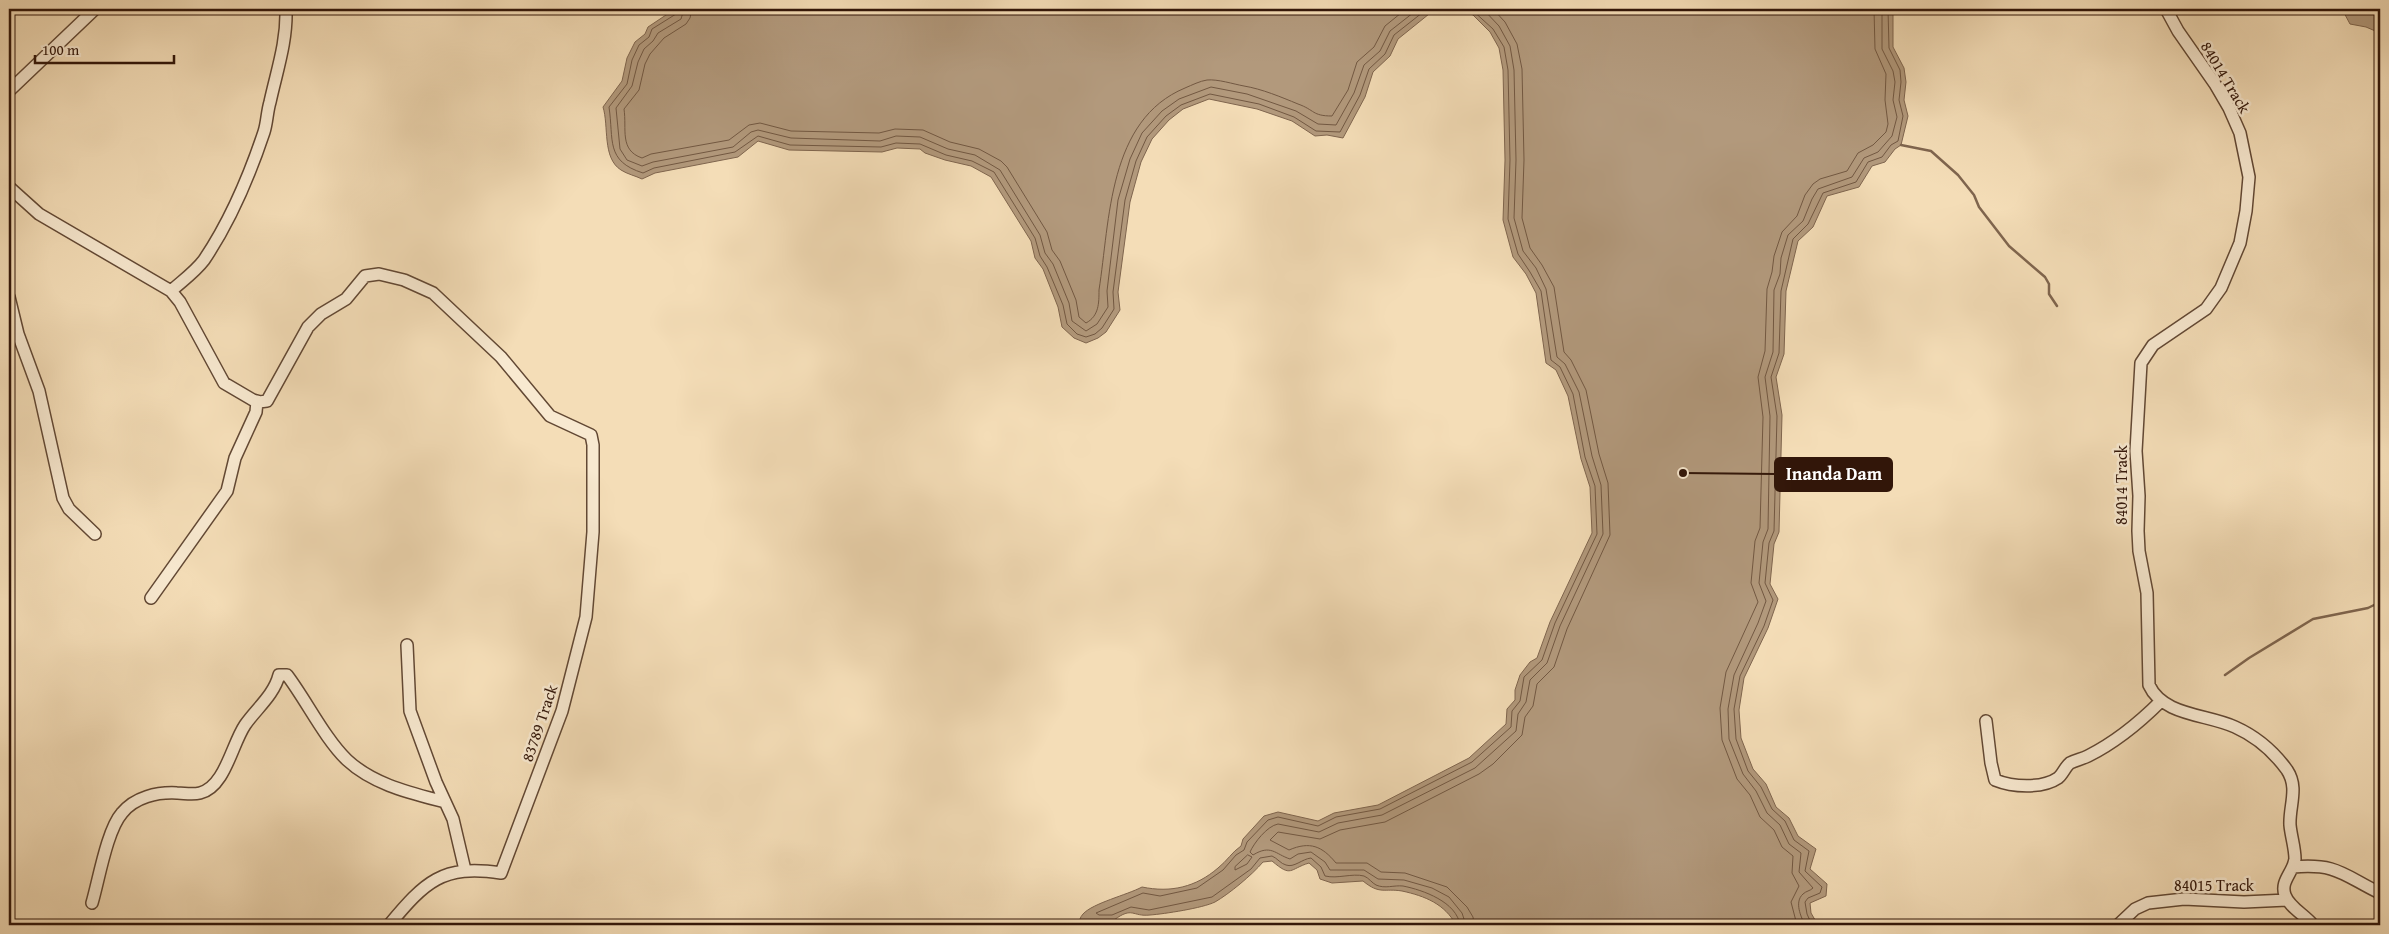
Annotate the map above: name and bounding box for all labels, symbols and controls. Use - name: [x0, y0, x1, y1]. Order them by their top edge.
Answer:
- scale bar: [35, 32, 174, 64]
- street label: 84014 Track: [2195, 37, 2257, 118]
- text: 100 m: [42, 39, 80, 60]
- street label: 84014 Track: [2109, 444, 2133, 525]
- callout: Inanda Dam: [1775, 458, 1892, 491]
- text: Inanda Dam: [1786, 460, 1883, 487]
- street label: 83789 Track: [515, 680, 564, 765]
- street label: 84015 Track: [2174, 873, 2255, 897]

